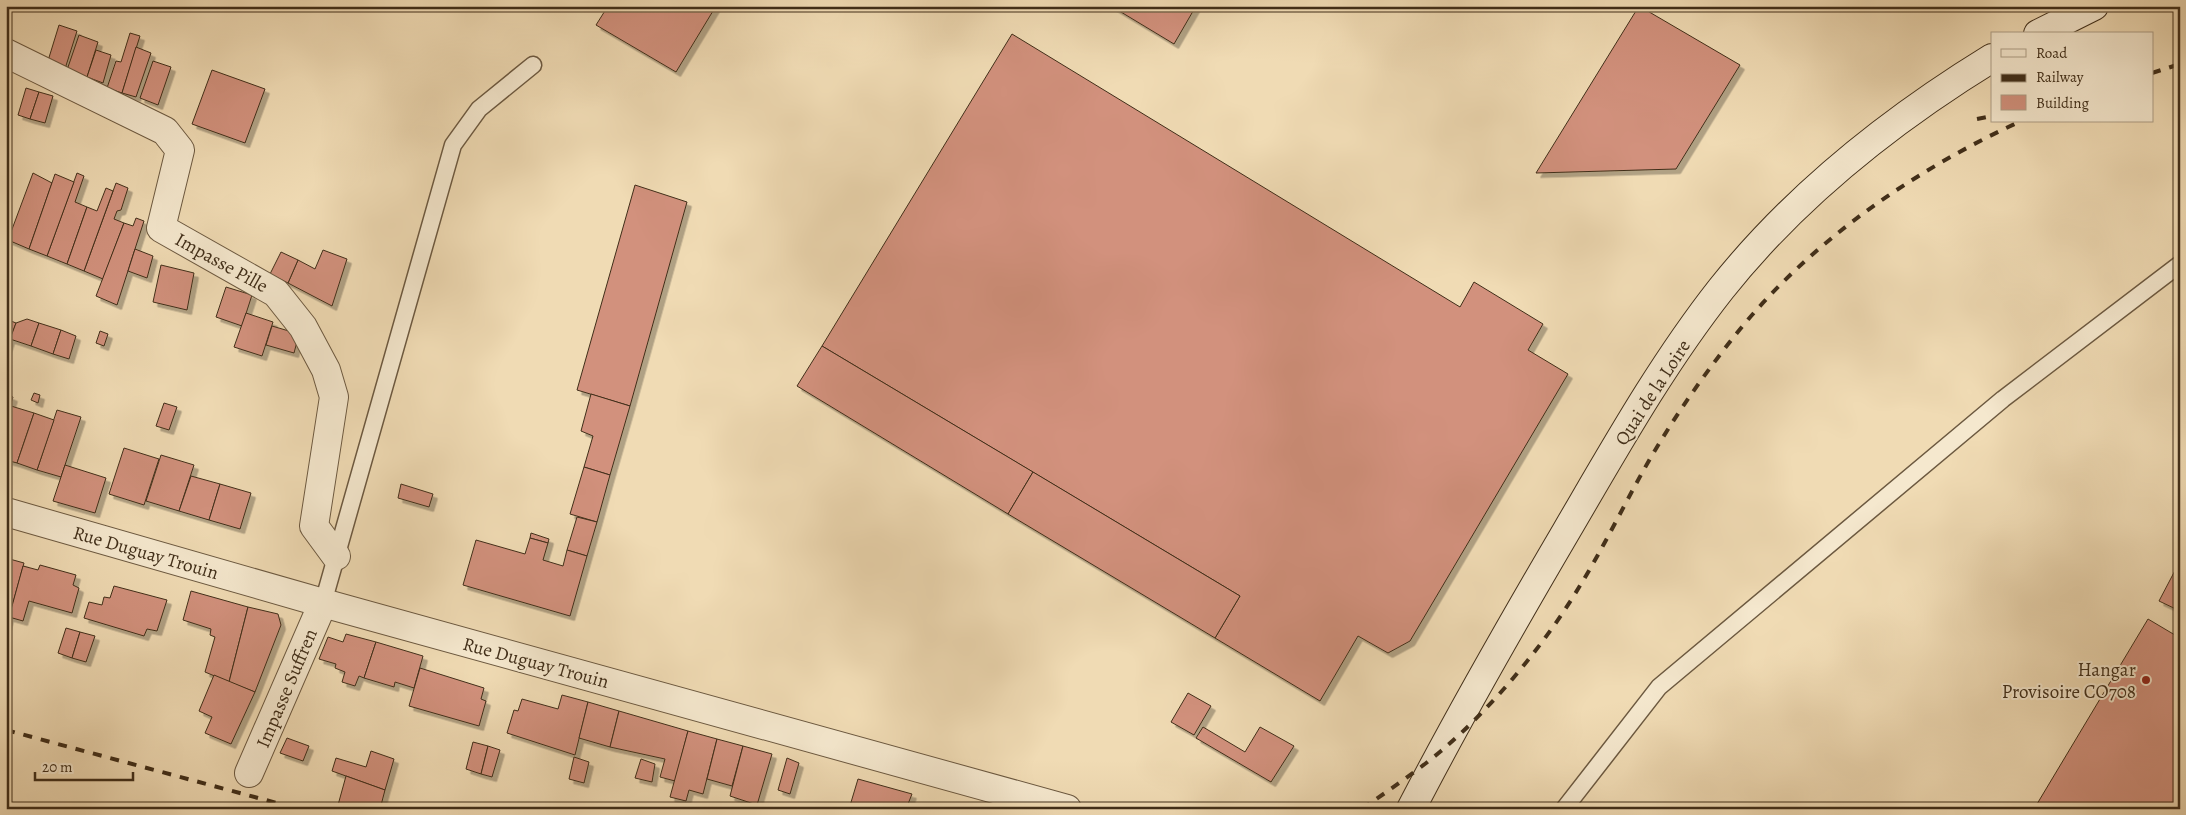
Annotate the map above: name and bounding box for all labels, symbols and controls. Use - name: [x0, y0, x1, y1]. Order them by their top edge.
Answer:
- legend: [1991, 32, 2154, 122]
- text: Road: [2036, 43, 2068, 63]
- text: Railway: [2036, 67, 2084, 87]
- text: Building: [2036, 93, 2089, 113]
- street label: Impasse Pille: [170, 227, 273, 299]
- street label: Quai de la Loire: [1609, 335, 1697, 450]
- street label: Rue Duguay Trouin: [70, 520, 221, 586]
- street label: Impasse Suffren: [250, 625, 324, 752]
- street label: Rue Duguay Trouin: [460, 631, 612, 695]
- place label: Hangar Provisoire CO708: [2002, 657, 2136, 705]
- marker: Hangar Provisoire CO708: [2140, 674, 2152, 686]
- scale bar: [35, 750, 132, 782]
- text: 20 m: [42, 757, 73, 777]

